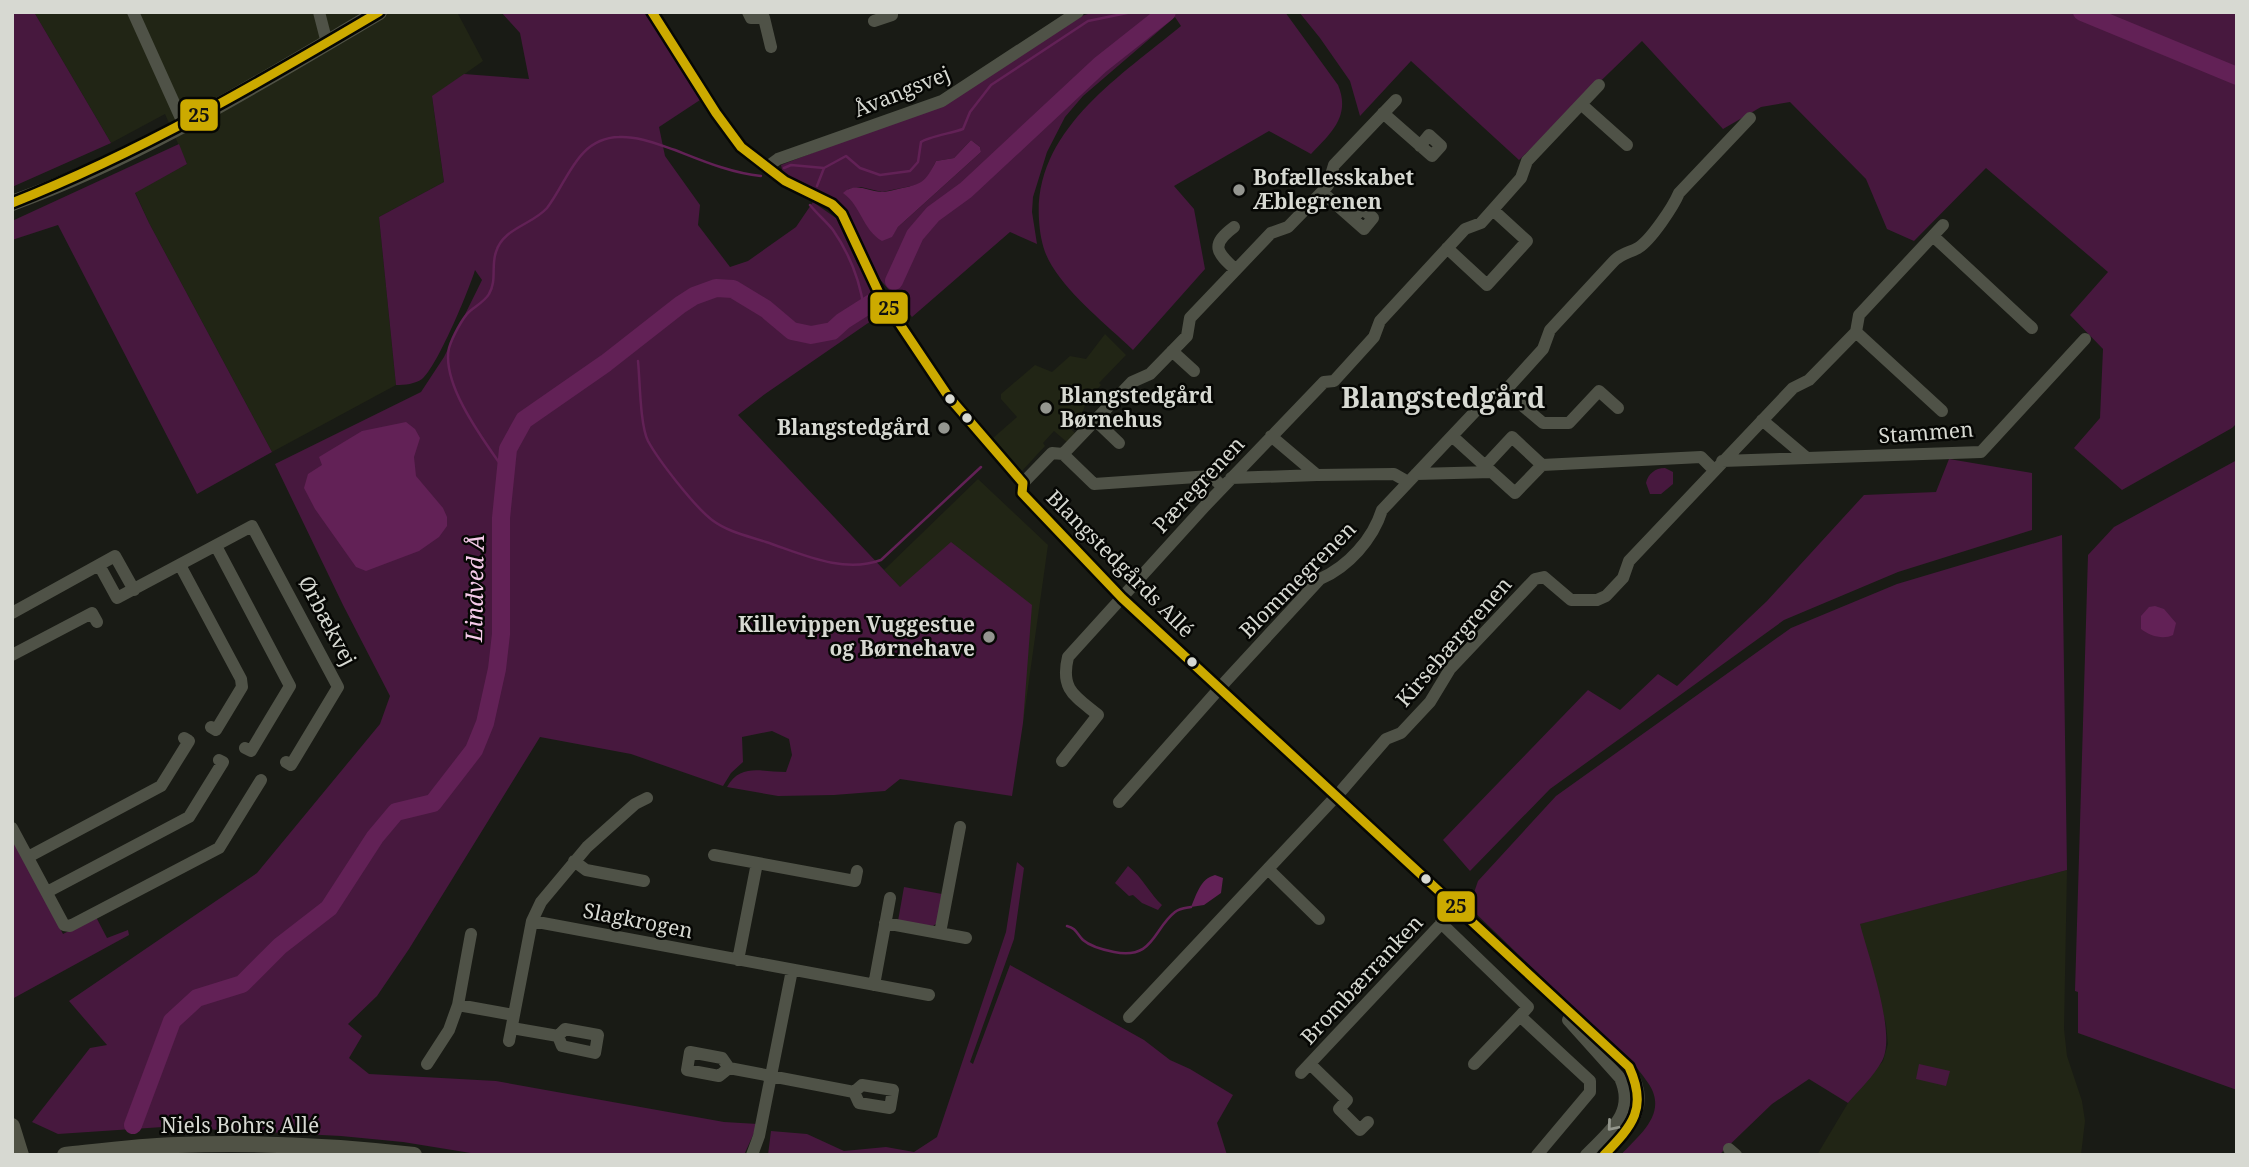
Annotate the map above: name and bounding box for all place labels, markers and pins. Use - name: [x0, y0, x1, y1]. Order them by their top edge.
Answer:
- place label: Bofællesskabet Æblegrenen: [1253, 163, 1415, 215]
- marker: Bofællesskabet Æblegrenen: [1231, 182, 1247, 198]
- place label: Blangstedgård Børnehus: [1060, 381, 1213, 433]
- unlabelled marker: [943, 392, 957, 406]
- marker: Blangstedgård Børnehus: [1038, 400, 1054, 416]
- unlabelled marker: [960, 411, 974, 425]
- place label: Blangstedgård: [777, 413, 930, 441]
- marker: Blangstedgård: [936, 420, 952, 436]
- place label: Killevippen Vuggestue og Børnehave: [738, 610, 975, 662]
- marker: Killevippen Vuggestue og Børnehave: [981, 629, 997, 645]
- unlabelled marker: [1185, 655, 1199, 669]
- unlabelled marker: [1419, 872, 1433, 886]

